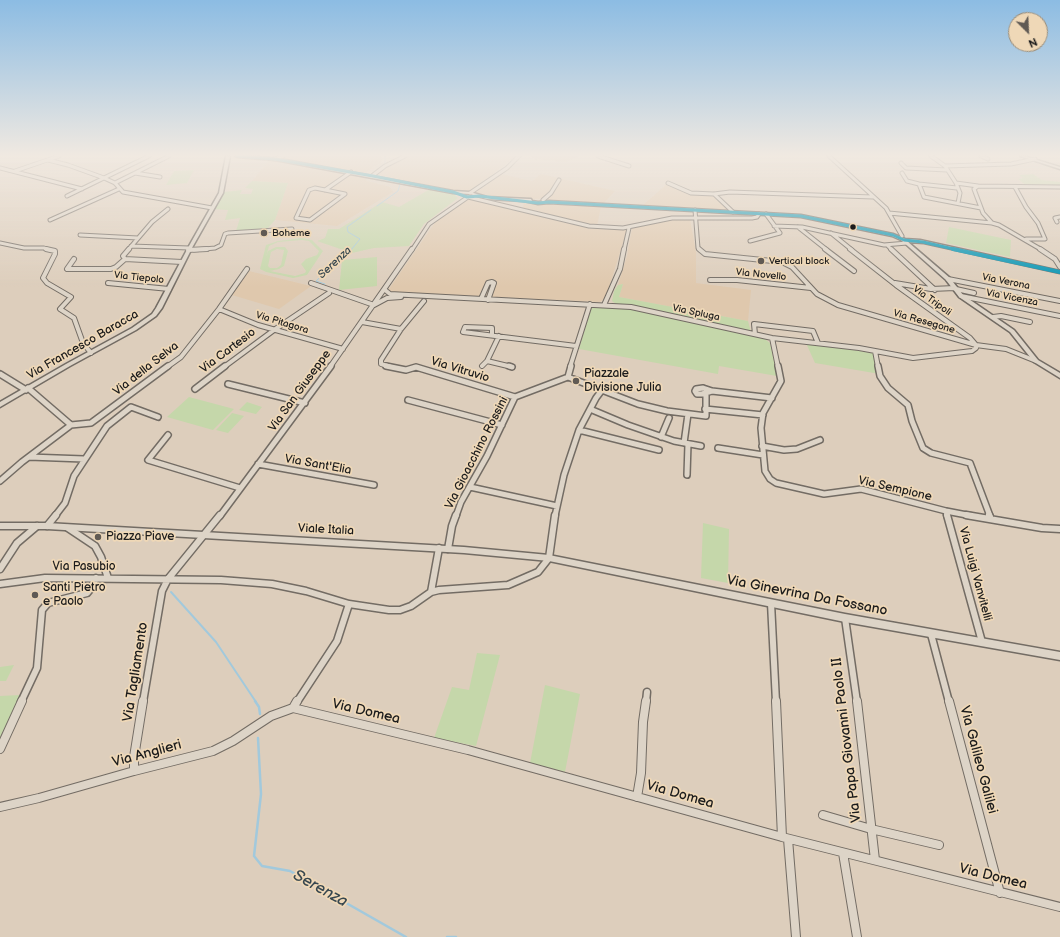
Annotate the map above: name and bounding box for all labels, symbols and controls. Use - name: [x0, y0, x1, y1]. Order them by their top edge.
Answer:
- north arrow: [1008, 12, 1048, 52]
- text: N: [1026, 35, 1039, 50]
- unlabelled marker: [848, 222, 858, 232]
- place label: Boheme: [272, 227, 310, 239]
- marker: Boheme: [259, 228, 269, 238]
- water label: Serenza: [315, 244, 355, 282]
- place label: Vertical block: [769, 255, 829, 267]
- marker: Vertical block: [756, 256, 766, 266]
- street label: Via Novello: [735, 266, 787, 284]
- street label: Via Tiepolo: [113, 269, 165, 287]
- street label: Via Verona: [981, 271, 1031, 293]
- street label: Via Tripoli: [910, 283, 954, 319]
- street label: Via Vicenza: [985, 287, 1039, 309]
- street label: Via Spluga: [671, 302, 721, 324]
- street label: Via Francesco Baracca: [25, 307, 141, 383]
- street label: Via Resegone: [892, 307, 956, 337]
- street label: Via Pitagora: [254, 309, 310, 337]
- street label: Via Cartesio: [197, 325, 259, 377]
- street label: Via della Selva: [110, 339, 182, 399]
- street label: Via San Giuseppe: [266, 348, 334, 434]
- street label: Via Vitruvio: [429, 354, 491, 386]
- place label: Piazzale Divisione Julia: [584, 367, 662, 395]
- marker: Piazzale Divisione Julia: [571, 376, 581, 386]
- street label: Via Gioacchino Rossini: [442, 394, 512, 512]
- street label: Via Sant'Elia: [283, 452, 353, 478]
- street label: Via Sempione: [857, 474, 933, 504]
- street label: Viale Italia: [298, 521, 354, 539]
- street label: Via Luigi Vanvitelli: [956, 525, 994, 623]
- place label: Piazza Piave: [106, 530, 174, 544]
- marker: Piazza Piave: [93, 532, 103, 542]
- street label: Via Pasubio: [52, 560, 116, 574]
- street label: Via Ginevrina Da Fossano: [725, 572, 889, 620]
- place label: Santi Pietro e Paolo: [43, 581, 106, 609]
- marker: Santi Pietro e Paolo: [30, 590, 40, 600]
- street label: Via Tagliamento: [120, 621, 152, 723]
- street label: Via Papa Giovanni Paolo II: [829, 657, 865, 823]
- street label: Via Domea: [330, 696, 402, 728]
- street label: Via Galileo Galilei: [956, 704, 1000, 816]
- street label: Via Anglieri: [110, 737, 184, 771]
- street label: Via Domea: [644, 777, 716, 813]
- street label: Via Domea: [957, 860, 1029, 894]
- water label: Serenza: [289, 866, 351, 912]

